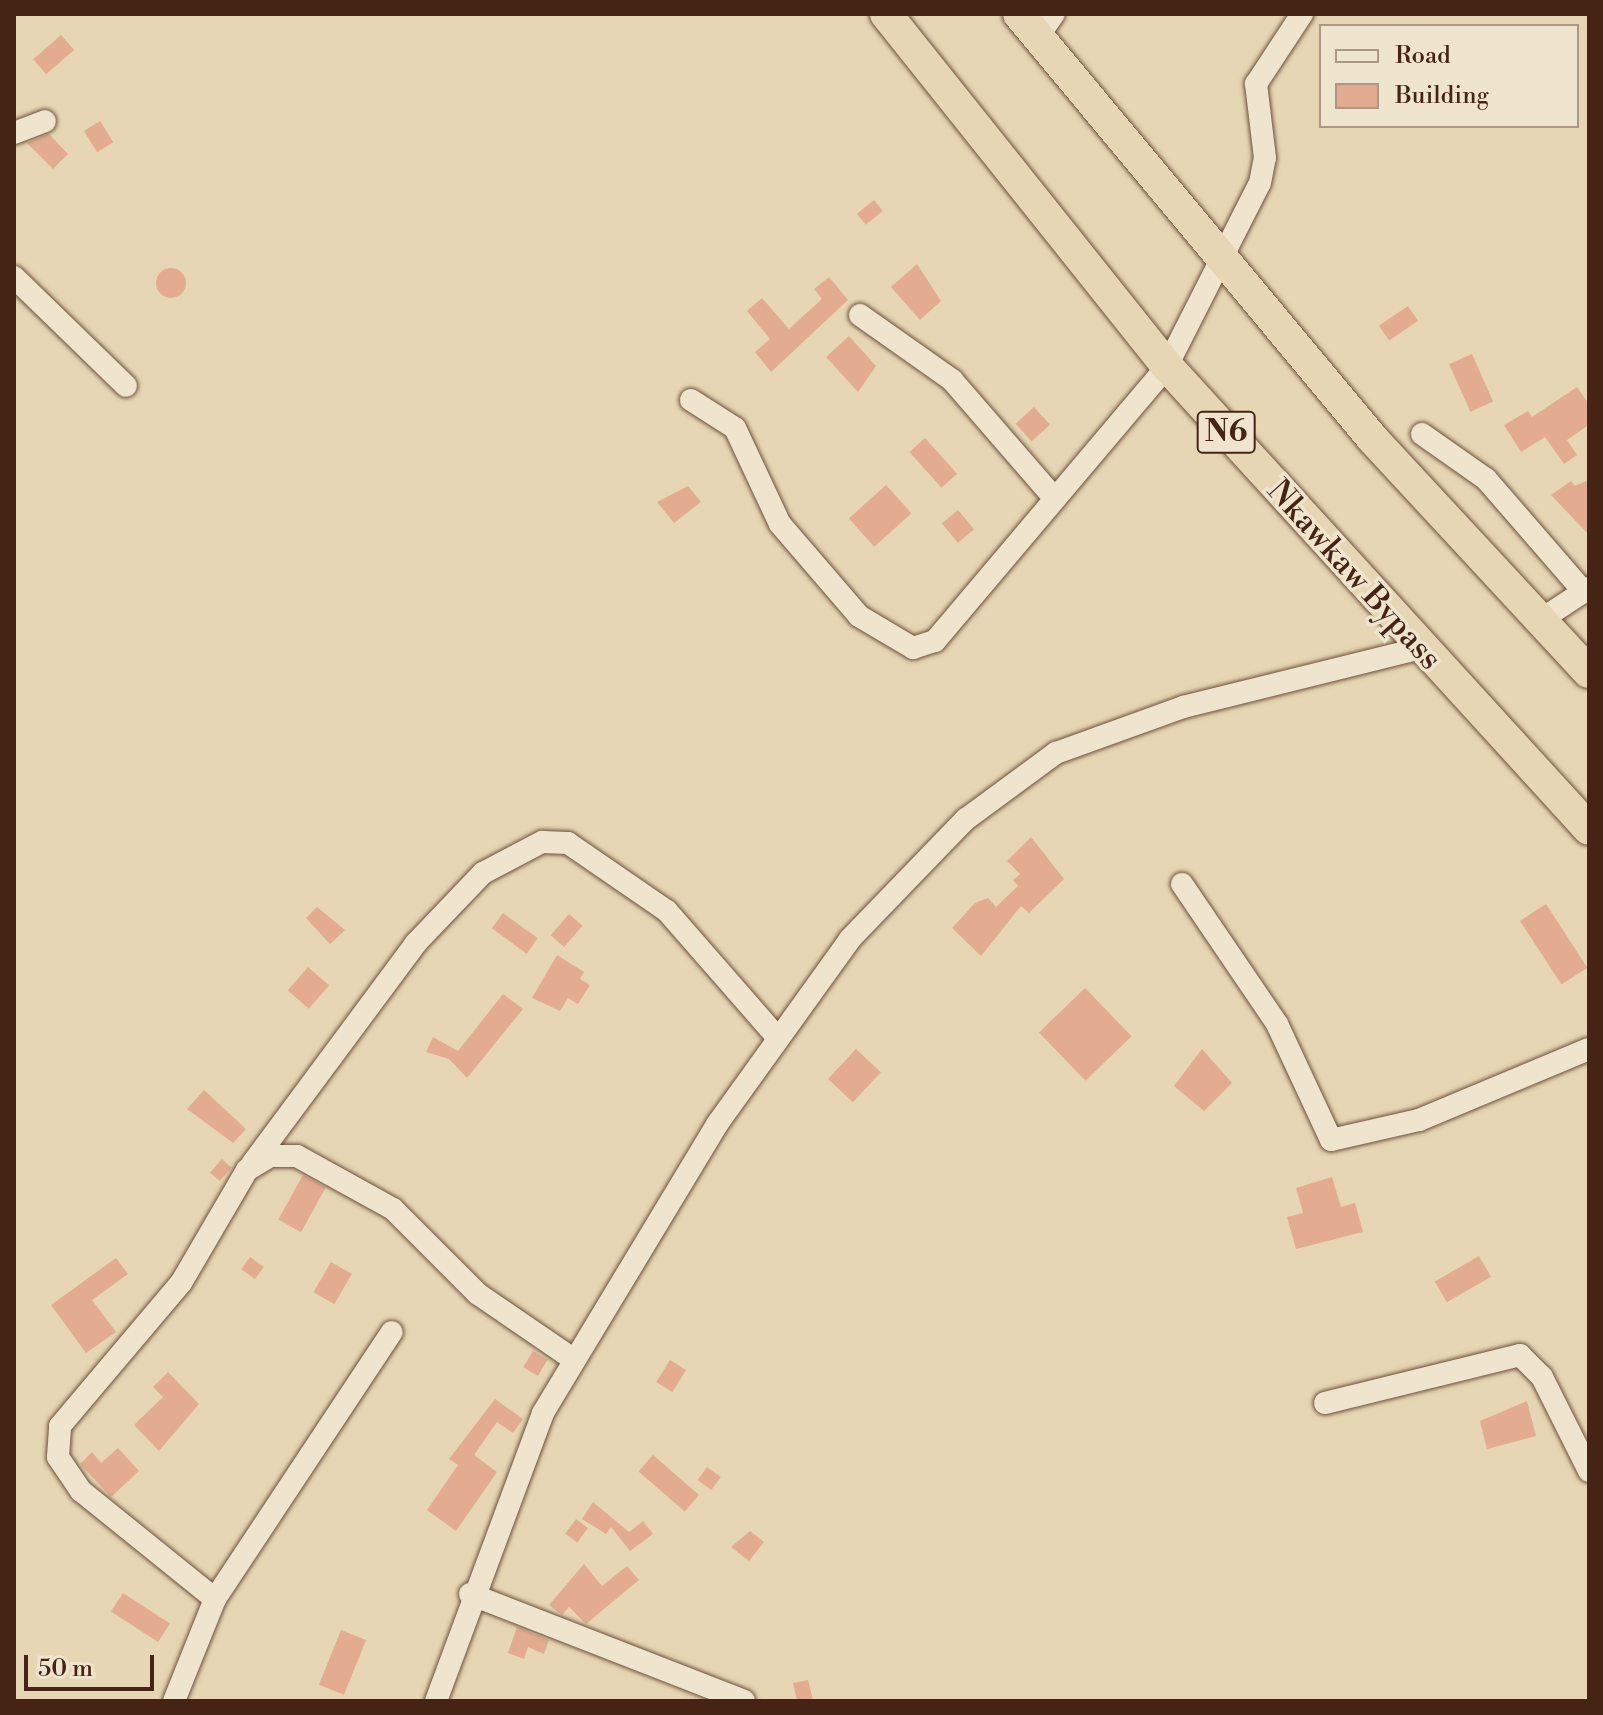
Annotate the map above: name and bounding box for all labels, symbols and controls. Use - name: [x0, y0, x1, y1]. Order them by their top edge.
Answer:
- legend: [1319, 24, 1579, 128]
- text: Road: [1395, 41, 1451, 71]
- text: Building: [1395, 81, 1489, 111]
- road number: N6: [1196, 406, 1256, 458]
- street label: Nkawkaw Bypass: [1259, 472, 1449, 678]
- scale bar: [28, 1639, 158, 1689]
- text: 50 m: [38, 1654, 93, 1684]

